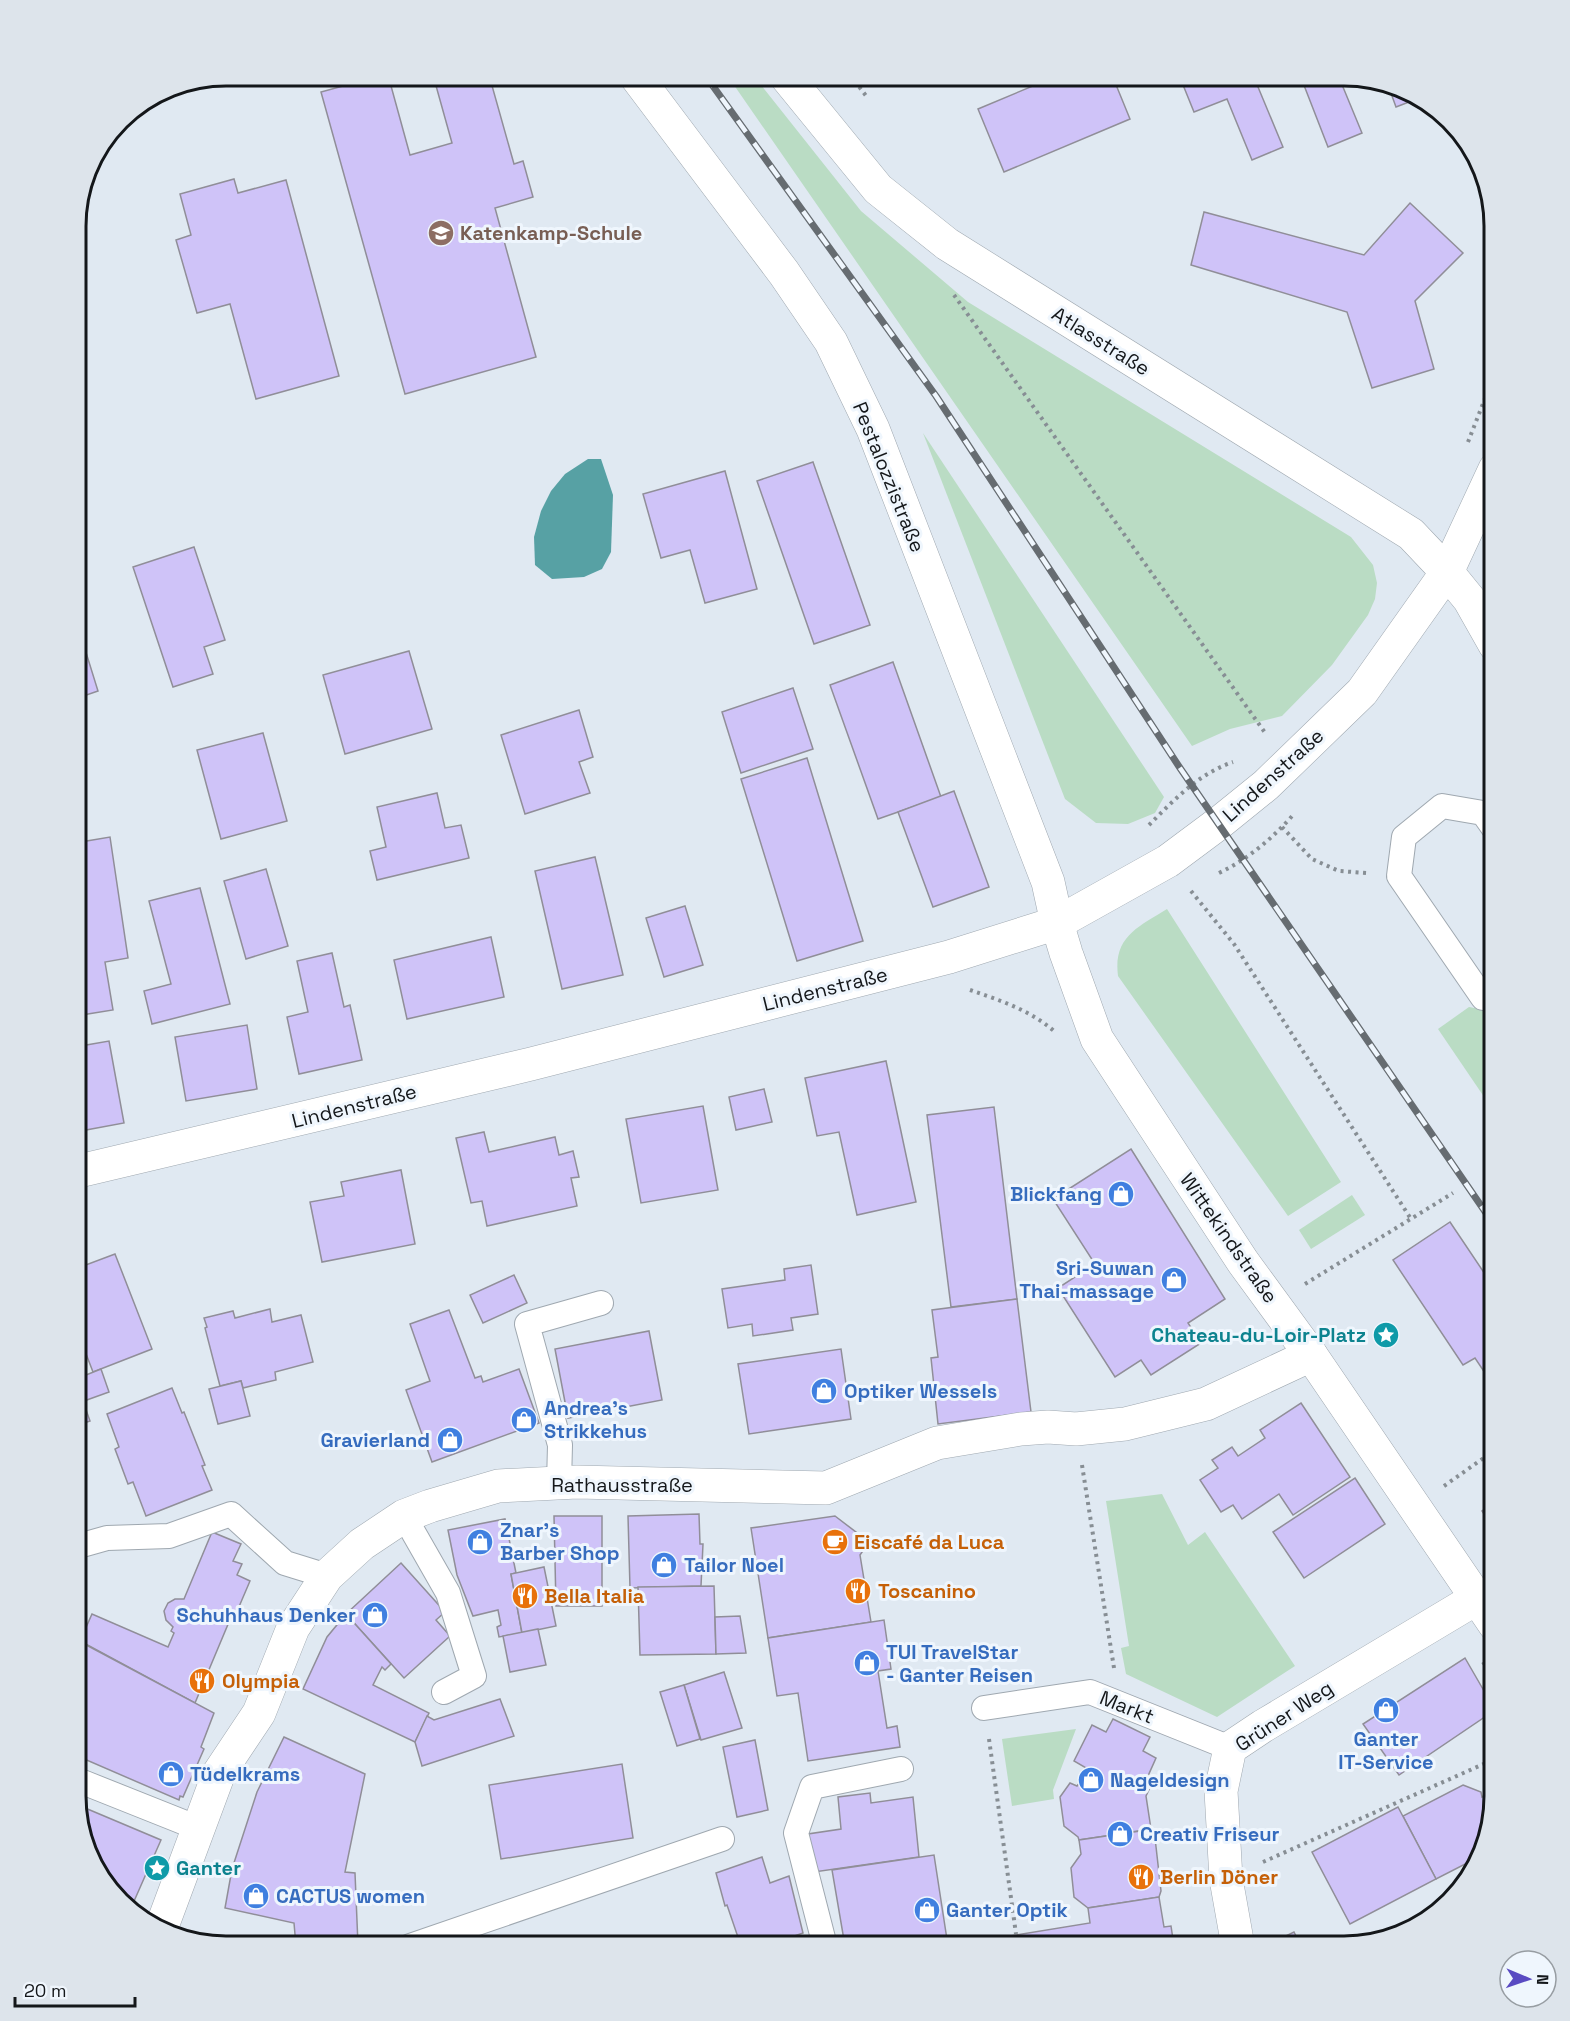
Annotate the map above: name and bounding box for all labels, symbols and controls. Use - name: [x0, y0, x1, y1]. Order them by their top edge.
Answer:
- school or university icon: Katenkamp-Schule: [426, 218, 456, 248]
- place label: Katenkamp-Schule: [460, 220, 642, 246]
- street label: Atlasstraße: [1047, 301, 1155, 381]
- street label: Pestalozzistraße: [847, 398, 931, 556]
- street label: Lindenstraße: [1217, 723, 1329, 827]
- street label: Lindenstraße: [760, 961, 890, 1017]
- street label: Lindenstraße: [289, 1078, 419, 1134]
- street label: Wittekindstraße: [1174, 1168, 1284, 1308]
- shop icon: Blickfang: [1106, 1179, 1136, 1209]
- place label: Blickfang: [1010, 1181, 1102, 1207]
- place label: Sri-Suwan Thai-massage: [1019, 1255, 1154, 1304]
- shop icon: Sri-Suwan Thai-massage: [1159, 1265, 1189, 1295]
- place icon: Chateau-du-Loir-Platz: [1371, 1320, 1401, 1350]
- place label: Chateau-du-Loir-Platz: [1151, 1322, 1366, 1348]
- shop icon: Optiker Wessels: [809, 1376, 839, 1406]
- place label: Optiker Wessels: [844, 1378, 997, 1404]
- place label: Andrea's Strikkehus: [544, 1395, 647, 1444]
- shop icon: Andrea's Strikkehus: [509, 1405, 539, 1435]
- shop icon: Gravierland: [435, 1425, 465, 1455]
- place label: Gravierland: [320, 1427, 430, 1453]
- street label: Rathausstraße: [551, 1472, 693, 1498]
- place label: Znar's Barber Shop: [500, 1517, 620, 1566]
- shop icon: Znar's Barber Shop: [465, 1527, 495, 1557]
- cafe icon: Eiscafé da Luca: [820, 1527, 850, 1557]
- place label: Eiscafé da Luca: [854, 1529, 1005, 1555]
- shop icon: Tailor Noel: [649, 1550, 679, 1580]
- place label: Tailor Noel: [684, 1552, 784, 1578]
- restaurant icon: Toscanino: [843, 1576, 873, 1606]
- place label: Toscanino: [878, 1578, 976, 1604]
- restaurant icon: Bella Italia: [510, 1581, 540, 1611]
- place label: Bella Italia: [544, 1583, 645, 1609]
- shop icon: Schuhhaus Denker: [360, 1600, 390, 1630]
- place label: Schuhhaus Denker: [177, 1602, 356, 1628]
- place label: TUI TravelStar - Ganter Reisen: [886, 1639, 1033, 1688]
- shop icon: TUI TravelStar - Ganter Reisen: [852, 1648, 882, 1678]
- restaurant icon: Olympia: [187, 1666, 217, 1696]
- place label: Olympia: [222, 1668, 300, 1694]
- street label: Grüner Weg: [1230, 1675, 1338, 1757]
- street label: Markt: [1096, 1684, 1158, 1730]
- shop icon: Ganter IT-Service: [1371, 1695, 1401, 1725]
- place label: Ganter IT-Service: [1338, 1726, 1434, 1775]
- shop icon: Tüdelkrams: [156, 1759, 186, 1789]
- place label: Tüdelkrams: [190, 1761, 300, 1787]
- shop icon: Nageldesign: [1076, 1765, 1106, 1795]
- place label: Nageldesign: [1110, 1767, 1230, 1793]
- shop icon: Creativ Friseur: [1105, 1819, 1135, 1849]
- place label: Creativ Friseur: [1140, 1821, 1280, 1847]
- place icon: Ganter: [142, 1853, 172, 1883]
- place label: Ganter: [176, 1855, 241, 1881]
- restaurant icon: Berlin Döner: [1126, 1862, 1156, 1892]
- place label: Berlin Döner: [1160, 1864, 1278, 1890]
- shop icon: CACTUS women: [241, 1881, 271, 1911]
- place label: CACTUS women: [276, 1883, 425, 1909]
- shop icon: Ganter Optik: [912, 1895, 942, 1925]
- place label: Ganter Optik: [946, 1897, 1068, 1923]
- north arrow: [1498, 1949, 1558, 2009]
- scale bar: [15, 1970, 135, 2008]
- text: N: [1532, 1974, 1553, 1985]
- text: 20 m: [24, 1979, 67, 2002]

